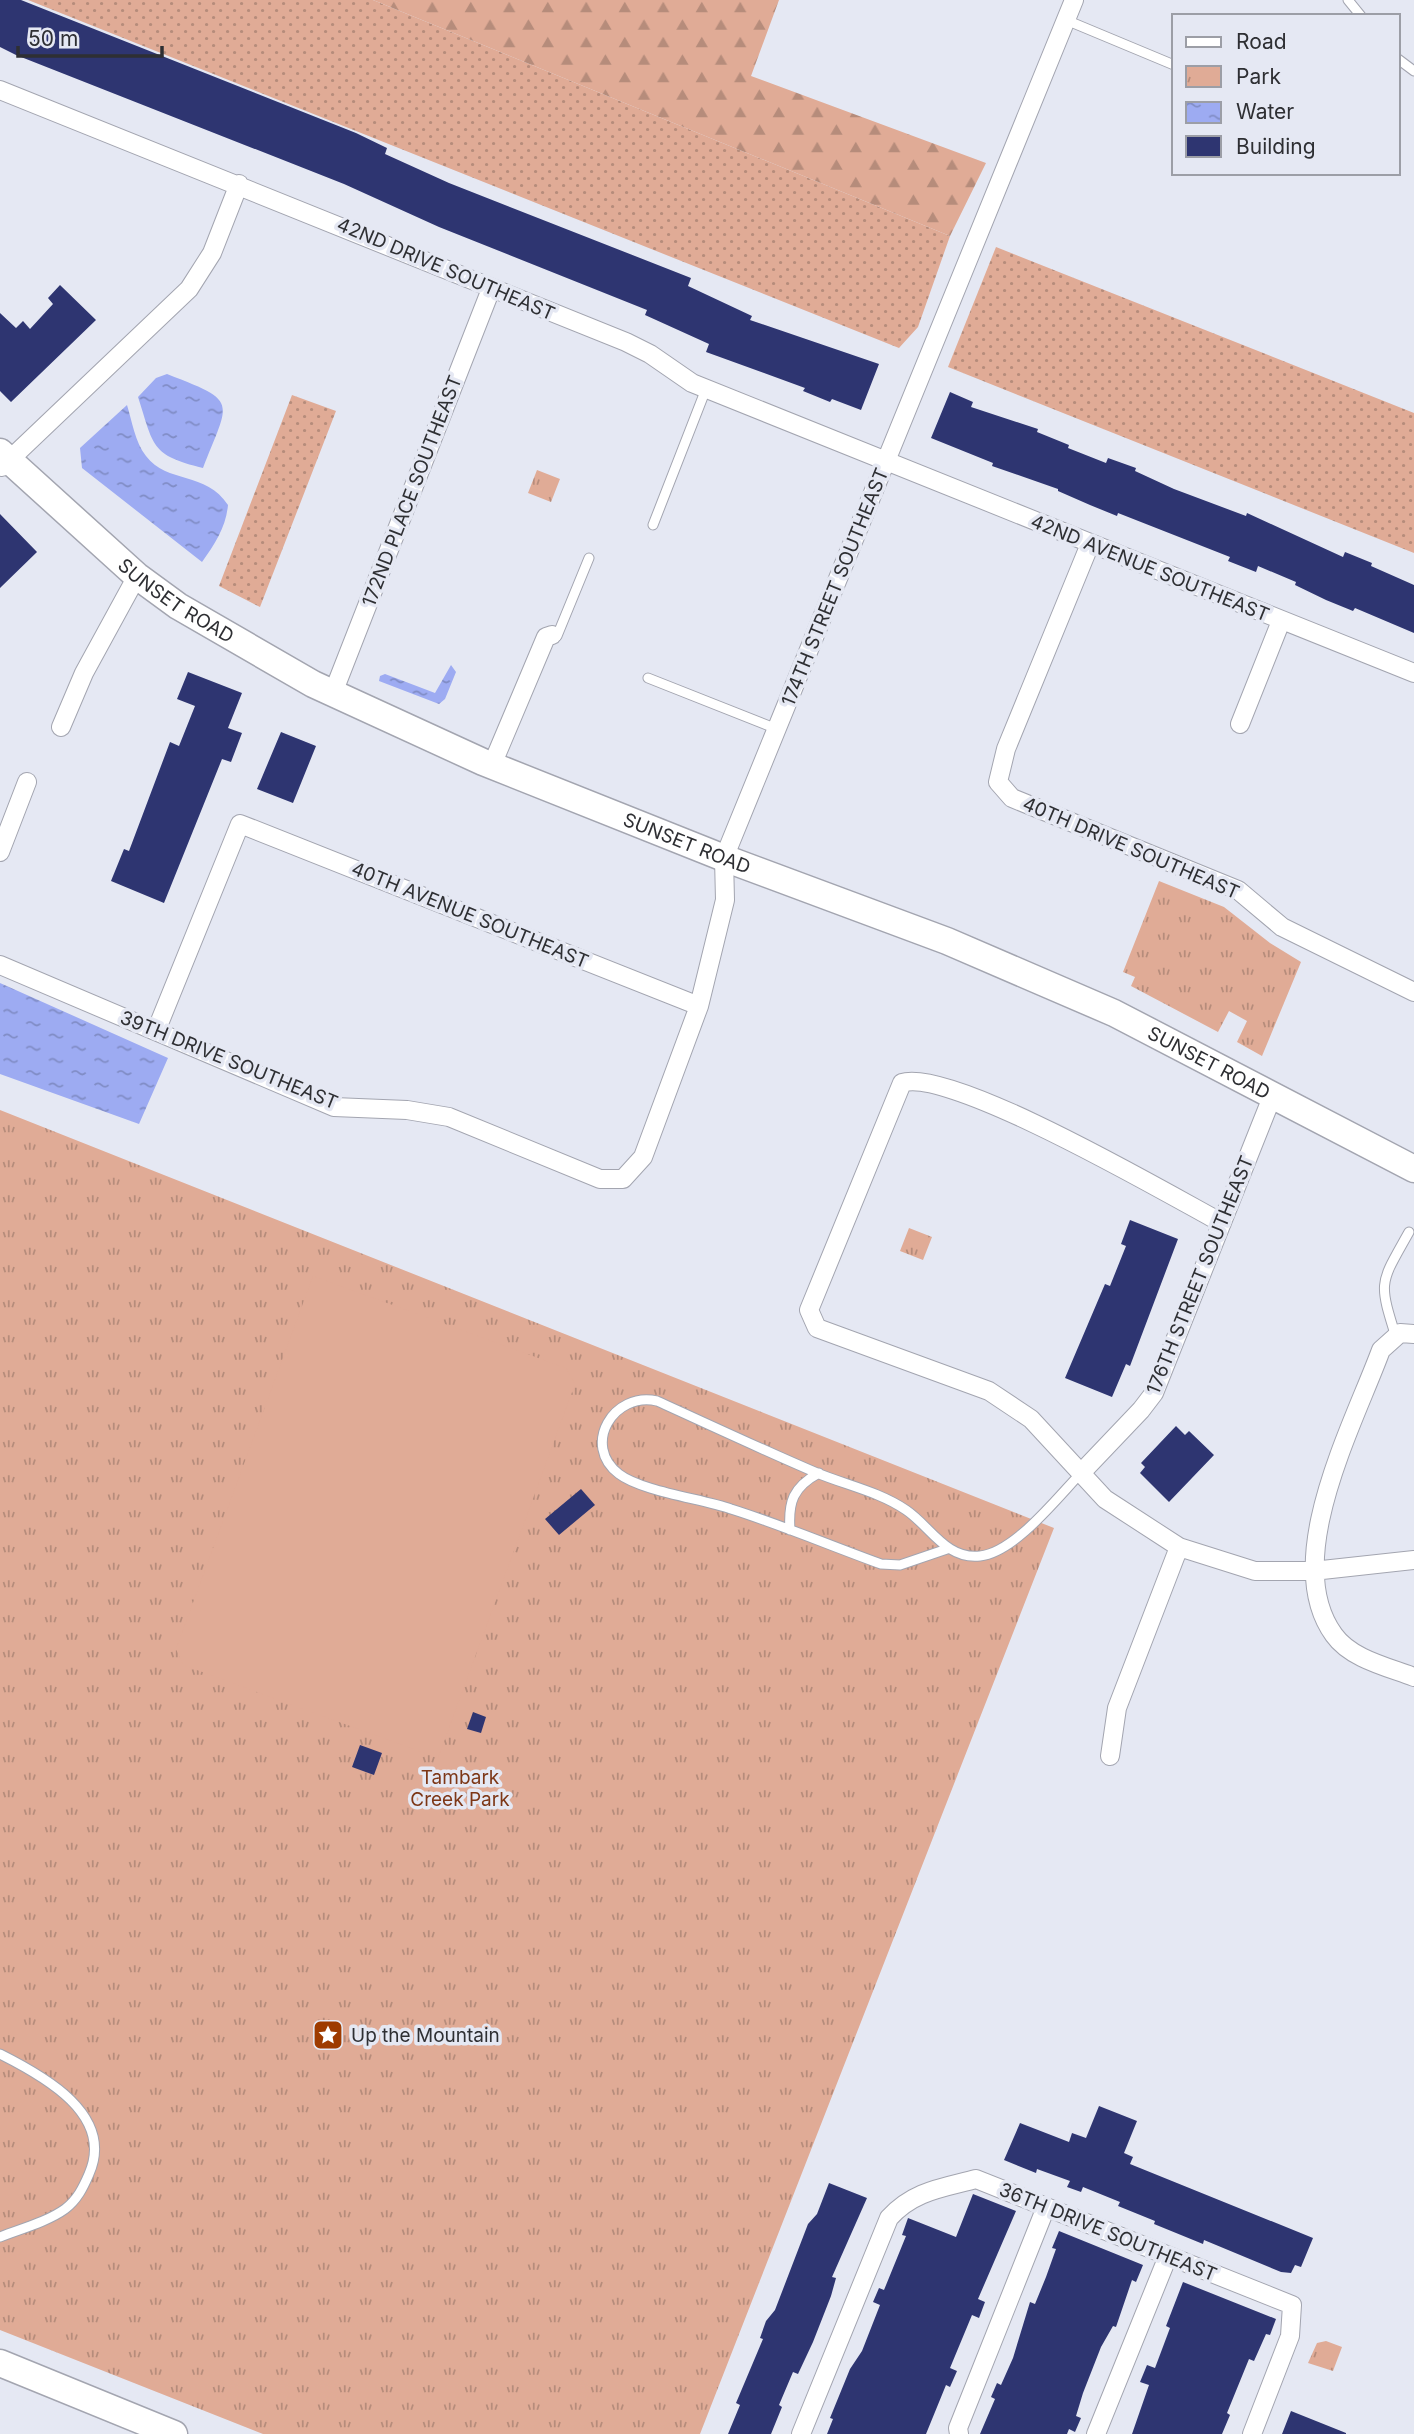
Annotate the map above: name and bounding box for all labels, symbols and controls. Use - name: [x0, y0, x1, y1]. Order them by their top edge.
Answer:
- scale bar: [18, 14, 161, 58]
- legend: [1172, 14, 1400, 175]
- text: 50 m: [28, 26, 78, 51]
- text: Road: [1236, 29, 1287, 54]
- text: Park: [1236, 64, 1281, 89]
- text: Water: [1236, 99, 1294, 124]
- text: Building: [1236, 134, 1316, 159]
- street label: 42ND DRIVE SOUTHEAST: [334, 213, 558, 325]
- street label: 172ND PLACE SOUTHEAST: [357, 372, 467, 610]
- street label: 174TH STREET SOUTHEAST: [777, 465, 893, 709]
- street label: 42ND AVENUE SOUTHEAST: [1027, 510, 1273, 626]
- street label: SUNSET ROAD: [114, 553, 238, 647]
- street label: 40TH DRIVE SOUTHEAST: [1019, 792, 1243, 904]
- street label: SUNSET ROAD: [620, 808, 754, 878]
- street label: 40TH AVENUE SOUTHEAST: [348, 857, 592, 973]
- street label: 39TH DRIVE SOUTHEAST: [117, 1006, 341, 1114]
- street label: SUNSET ROAD: [1144, 1021, 1274, 1104]
- street label: 176TH STREET SOUTHEAST: [1142, 1152, 1258, 1398]
- park label: Tambark Creek Park: [410, 1766, 510, 1811]
- place icon: Up the Mountain: [311, 2018, 345, 2052]
- place label: Up the Mountain: [351, 2024, 500, 2047]
- street label: 36TH DRIVE SOUTHEAST: [996, 2178, 1220, 2286]

